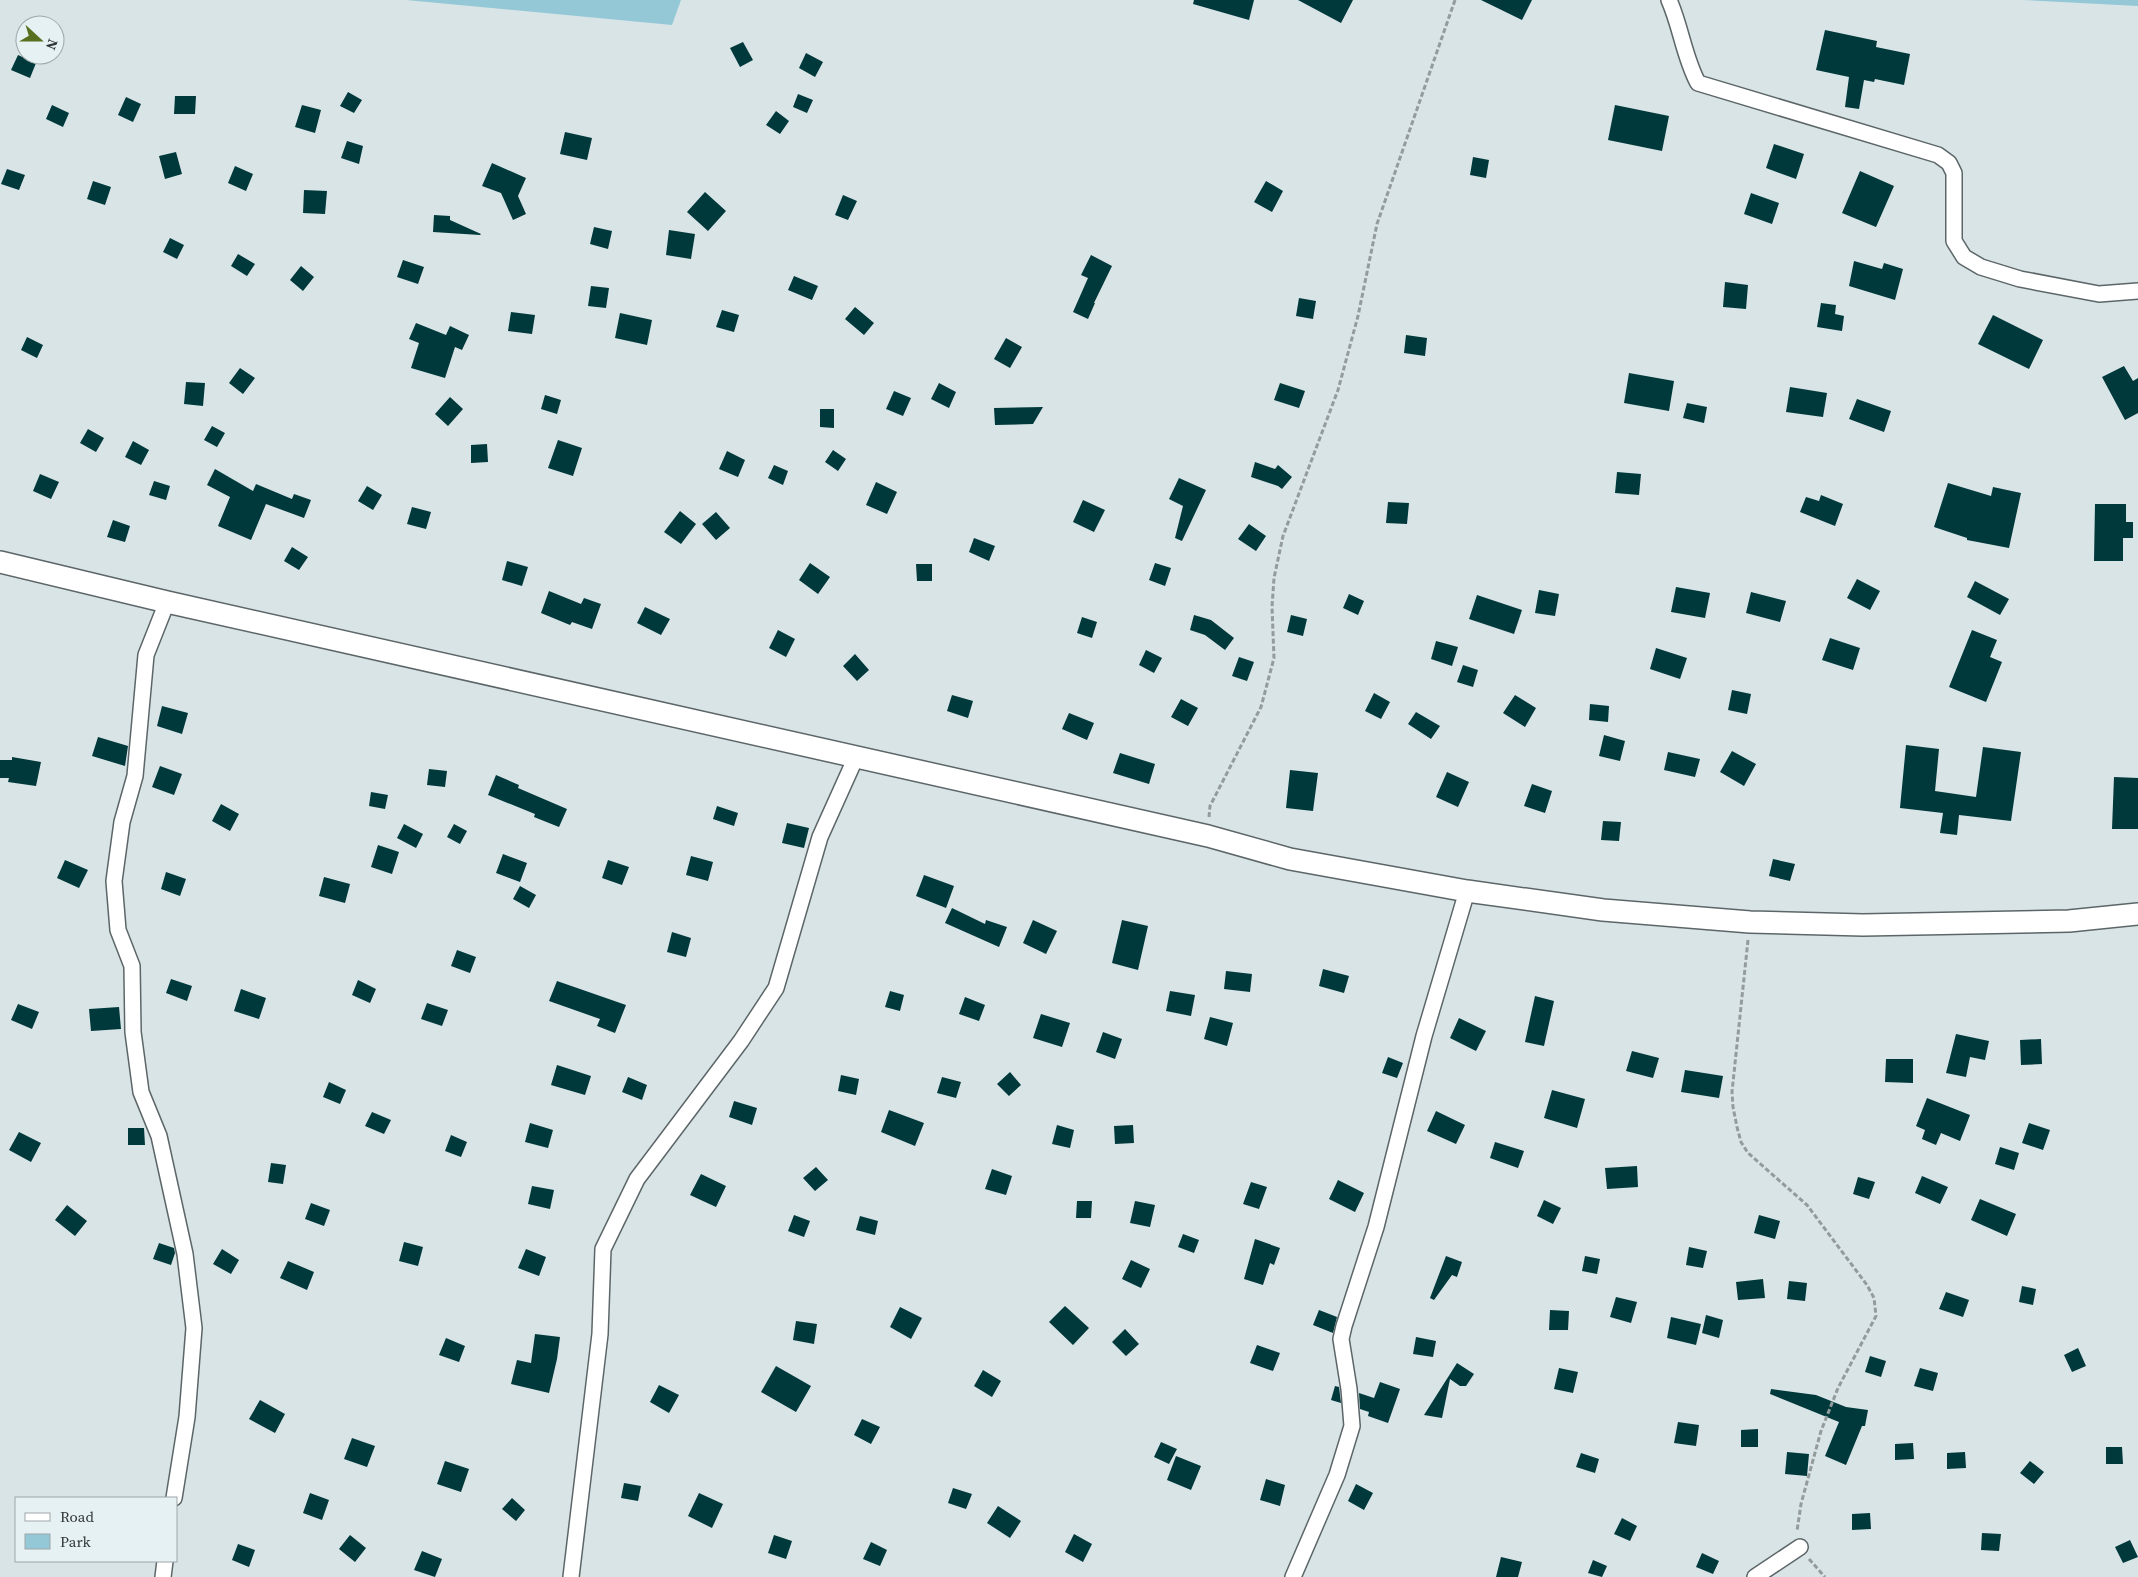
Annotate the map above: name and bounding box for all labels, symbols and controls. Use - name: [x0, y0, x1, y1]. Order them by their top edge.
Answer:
- north arrow: [15, 15, 65, 65]
- text: N: [41, 36, 63, 53]
- legend: [15, 1497, 178, 1562]
- text: Road: [60, 1506, 94, 1527]
- text: Park: [60, 1531, 92, 1552]

